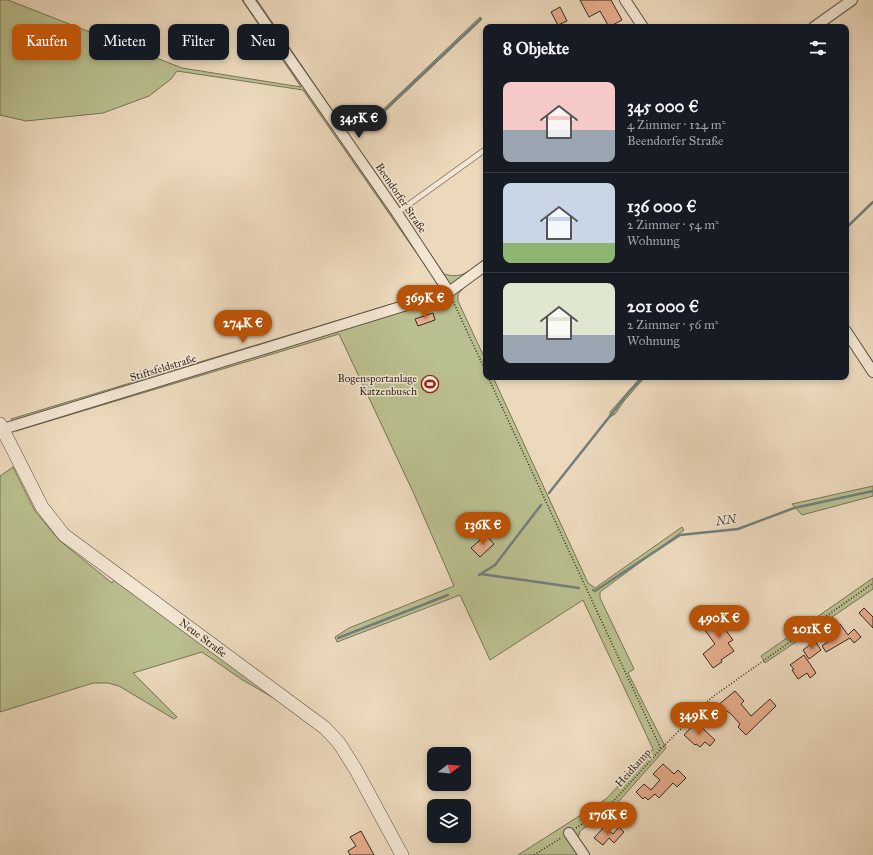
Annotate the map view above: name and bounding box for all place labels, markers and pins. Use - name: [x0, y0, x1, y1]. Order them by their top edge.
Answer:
- pin: 345K €: [326, 105, 392, 139]
- pin: 369K €: [392, 285, 458, 319]
- pin: 274K €: [210, 310, 276, 344]
- place label: Bogensportanlage Katzenbusch: [337, 372, 417, 398]
- sports icon: Bogensportanlage Katzenbusch: [420, 374, 440, 394]
- pin: 136K €: [450, 512, 516, 546]
- pin: 490K €: [686, 605, 752, 639]
- pin: 201K €: [779, 616, 845, 650]
- pin: 349K €: [666, 702, 732, 736]
- pin: 176K €: [575, 802, 641, 836]

